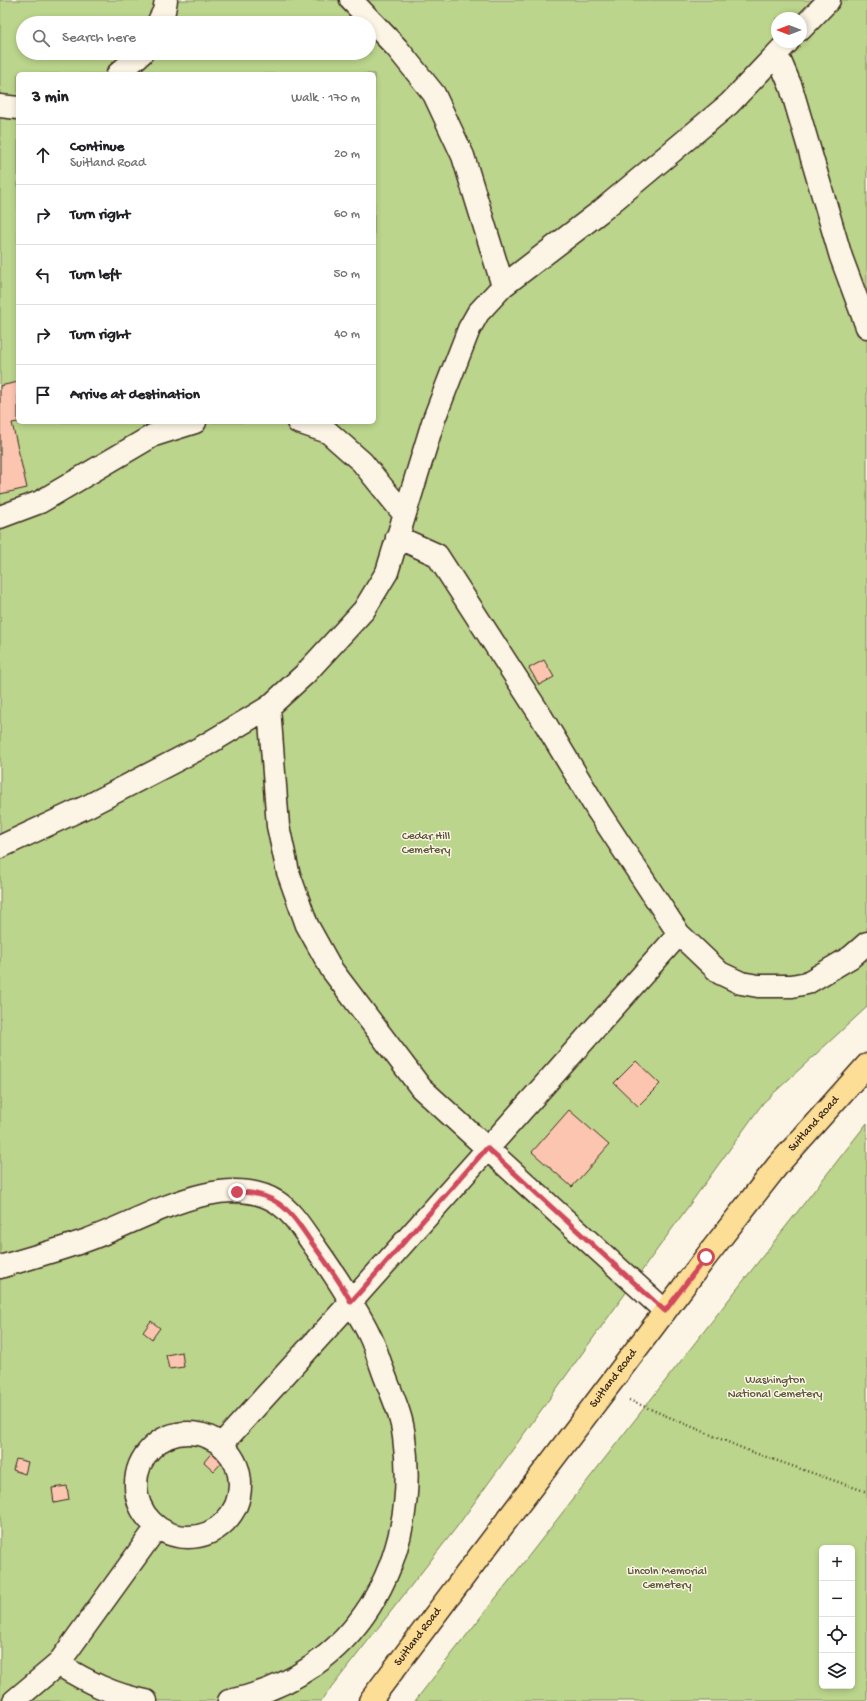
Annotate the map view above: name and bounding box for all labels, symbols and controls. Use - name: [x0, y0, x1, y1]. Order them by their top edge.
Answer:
- north arrow: [771, 12, 807, 48]
- search box: [16, 16, 376, 60]
- icon: search: [30, 27, 52, 49]
- text: Search here: [62, 29, 136, 47]
- text: 3 min: [32, 88, 69, 108]
- text: Walk · 170 m: [291, 91, 360, 106]
- text: Continue: [70, 138, 124, 156]
- icon: ahead: [32, 144, 54, 166]
- text: 20 m: [334, 147, 360, 162]
- text: Suitland Road: [70, 156, 146, 171]
- icon: right: [32, 204, 54, 226]
- text: Turn right: [70, 206, 130, 224]
- text: 60 m: [334, 207, 360, 222]
- icon: left: [32, 264, 54, 286]
- text: Turn left: [70, 266, 121, 284]
- text: 50 m: [333, 267, 360, 282]
- icon: right: [32, 324, 54, 346]
- text: Turn right: [70, 326, 130, 344]
- text: 40 m: [334, 327, 360, 342]
- icon: arrive: [32, 384, 54, 406]
- text: Arrive at destination: [70, 386, 200, 404]
- park label: Cedar Hill Cemetery: [402, 830, 450, 858]
- street label: Suitland Road: [786, 1093, 843, 1155]
- route end: [228, 1183, 246, 1201]
- route start: [697, 1248, 715, 1266]
- street label: Suitland Road: [587, 1346, 641, 1411]
- park label: Washington National Cemetery: [728, 1374, 822, 1402]
- map controls: [819, 1545, 855, 1689]
- button: +: [819, 1545, 855, 1581]
- park label: Lincoln Memorial Cemetery: [627, 1565, 707, 1593]
- button: −: [819, 1581, 855, 1617]
- street label: Suitland Road: [392, 1604, 446, 1669]
- button: locate: [819, 1617, 855, 1653]
- button: layers: [819, 1653, 855, 1689]

